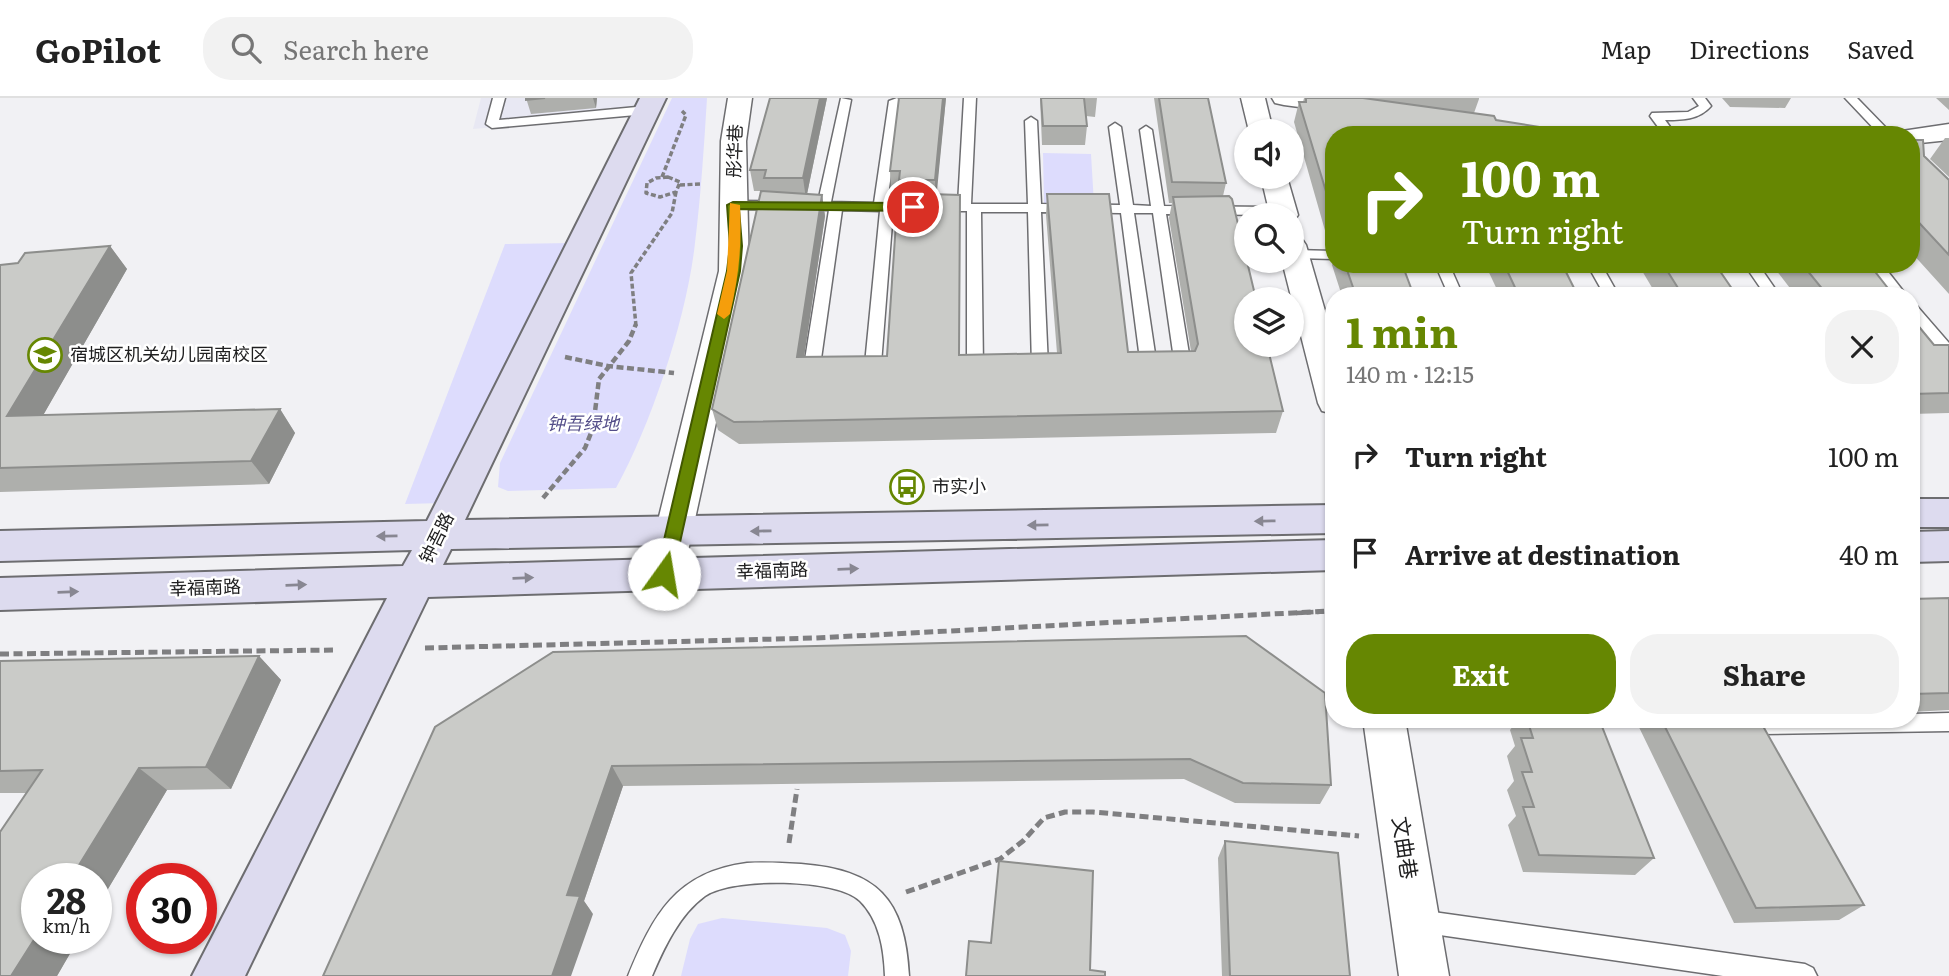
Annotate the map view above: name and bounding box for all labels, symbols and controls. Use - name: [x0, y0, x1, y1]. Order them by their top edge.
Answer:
- search box: [203, 17, 693, 80]
- text: GoPilot: [35, 24, 161, 73]
- icon: search: [227, 29, 265, 67]
- text: Search here: [283, 29, 429, 68]
- text: Map: [1600, 31, 1651, 66]
- text: Directions: [1689, 31, 1809, 66]
- text: Saved: [1847, 31, 1914, 66]
- map controls: [1234, 119, 1304, 357]
- button: sound: [1234, 119, 1304, 189]
- street label: 彤华巷: [719, 123, 748, 178]
- text: 100 m: [1461, 139, 1600, 212]
- icon: right: [1346, 154, 1437, 245]
- pin: [883, 177, 943, 237]
- icon: arrive: [894, 188, 932, 226]
- button: search: [1234, 203, 1304, 273]
- text: Turn right: [1461, 206, 1623, 254]
- button: layers: [1234, 287, 1304, 357]
- text: 1 min: [1346, 299, 1458, 361]
- button: close: [1825, 310, 1899, 384]
- school or university icon: 宿城区机关幼儿园南校区: [26, 336, 64, 374]
- place label: 宿城区机关幼儿园南校区: [70, 340, 268, 367]
- text: 140 m · 12:15: [1346, 356, 1474, 390]
- park label: 钟吾绿地: [547, 409, 621, 436]
- icon: right: [1346, 436, 1384, 474]
- text: Turn right: [1405, 436, 1547, 475]
- text: 100 m: [1828, 436, 1899, 475]
- bus stop icon: 市实小: [888, 468, 926, 506]
- place label: 市实小: [932, 472, 986, 499]
- street label: 钟吾路: [412, 507, 460, 568]
- one-way arrow: [1254, 515, 1276, 526]
- one-way arrow: [1027, 520, 1049, 531]
- one-way arrow: [750, 525, 772, 537]
- one-way arrow: [376, 530, 398, 542]
- icon: arrive: [1346, 534, 1384, 572]
- text: Arrive at destination: [1405, 534, 1680, 573]
- text: 40 m: [1839, 534, 1899, 573]
- position arrow: [627, 537, 701, 611]
- street label: 幸福南路: [735, 555, 808, 584]
- one-way arrow: [838, 563, 860, 575]
- street label: 幸福南路: [168, 572, 241, 601]
- one-way arrow: [512, 573, 534, 584]
- one-way arrow: [285, 580, 307, 591]
- one-way arrow: [57, 587, 79, 598]
- button: Exit: [1346, 634, 1616, 714]
- button: Share: [1630, 634, 1899, 714]
- street label: 文曲巷: [1386, 814, 1427, 881]
- speed limit sign: 30: [126, 863, 217, 954]
- text: 28: [47, 873, 86, 925]
- text: km/h: [43, 912, 90, 939]

